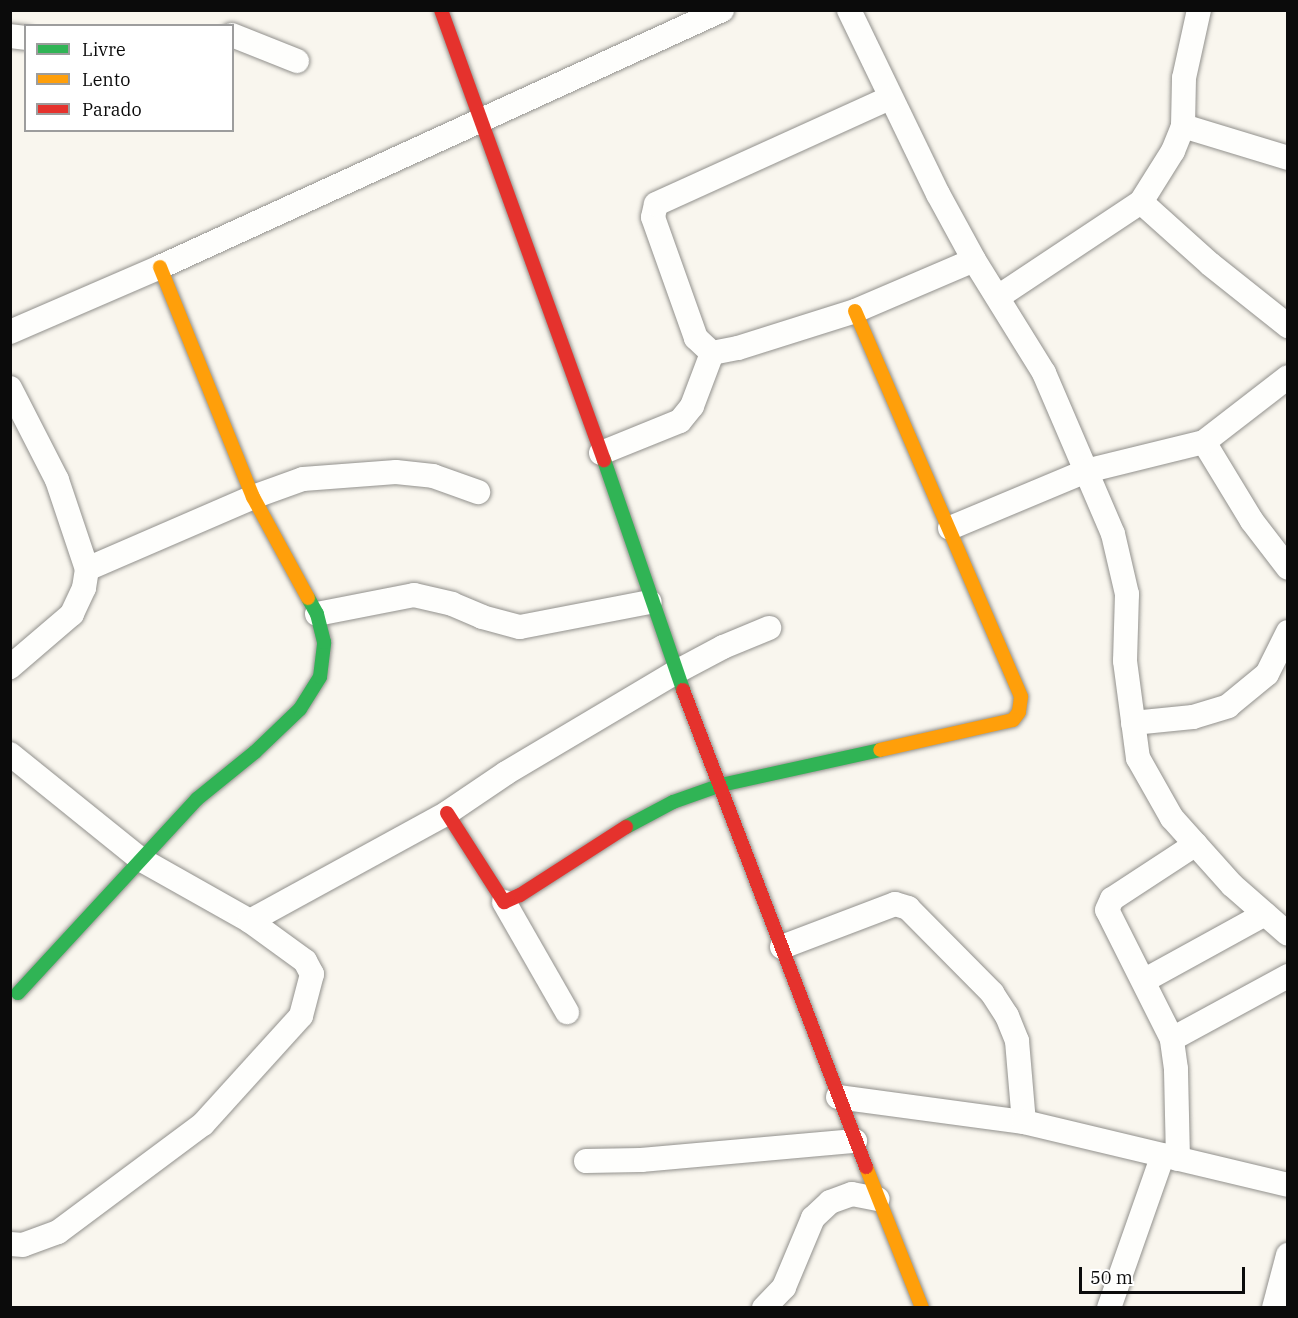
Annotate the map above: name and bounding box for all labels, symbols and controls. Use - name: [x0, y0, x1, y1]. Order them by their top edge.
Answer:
- legend: [24, 24, 234, 132]
- text: Livre: [82, 38, 126, 61]
- text: Lento: [82, 68, 130, 91]
- text: Parado: [82, 98, 142, 121]
- scale bar: [1082, 1255, 1248, 1293]
- text: 50 m: [1090, 1266, 1133, 1289]

